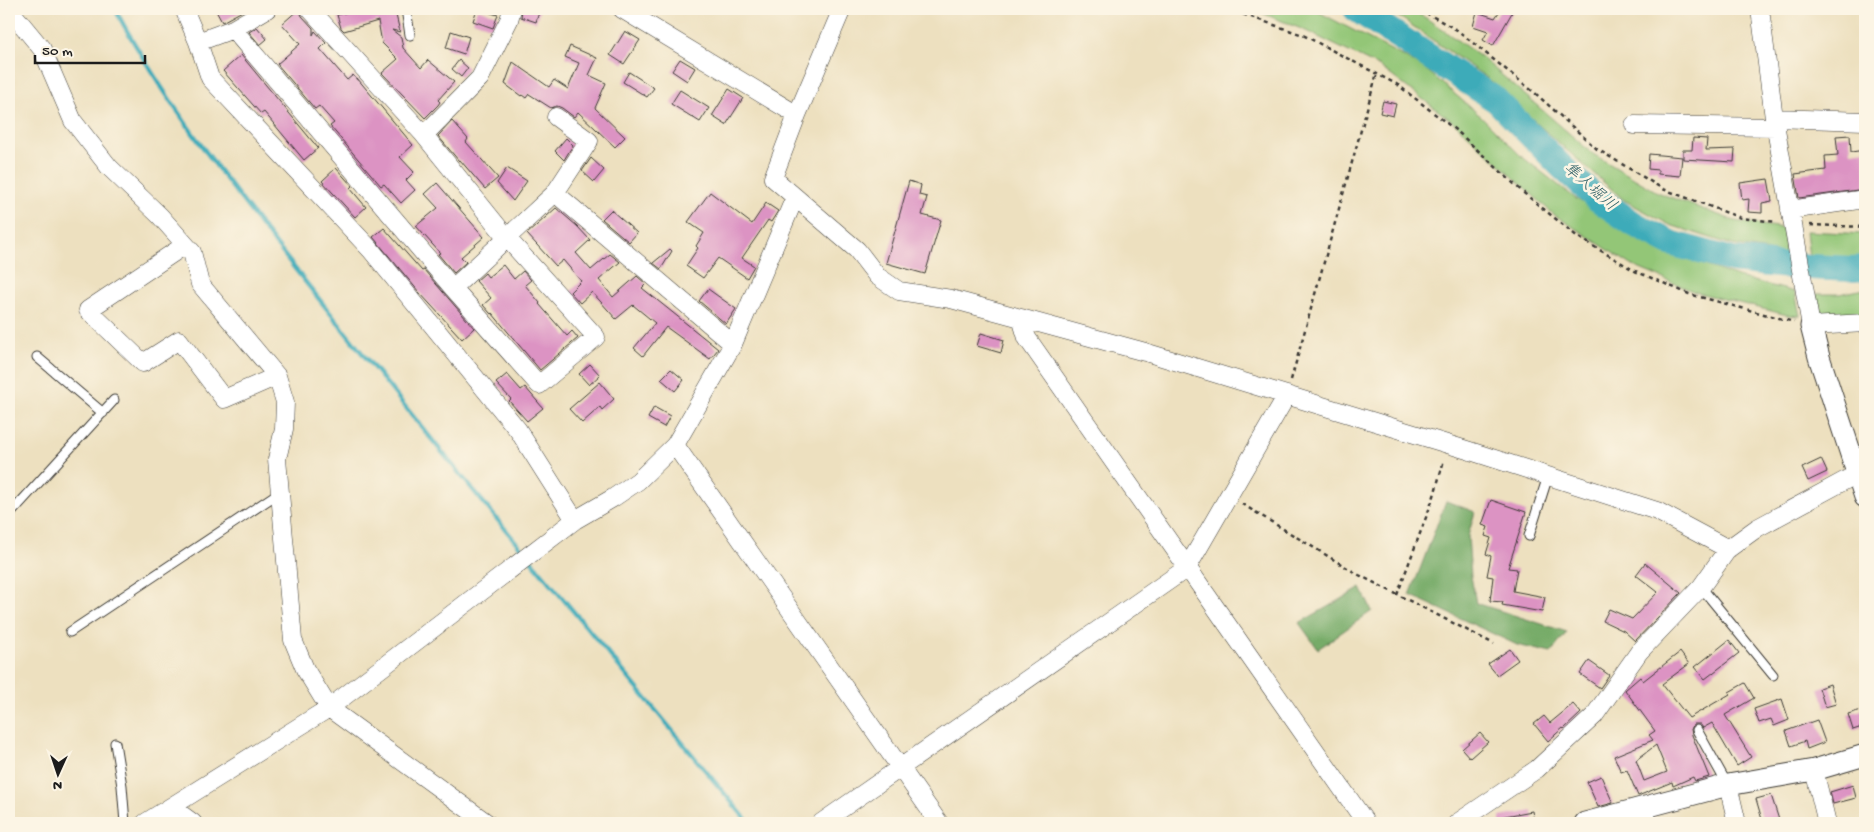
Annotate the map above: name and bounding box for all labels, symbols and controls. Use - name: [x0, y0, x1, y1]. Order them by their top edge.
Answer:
- scale bar: [35, 32, 145, 64]
- text: 50 m: [42, 43, 73, 61]
- water label: 隼人堀川: [1559, 158, 1621, 216]
- north arrow: [32, 750, 82, 800]
- text: N: [52, 776, 62, 793]

